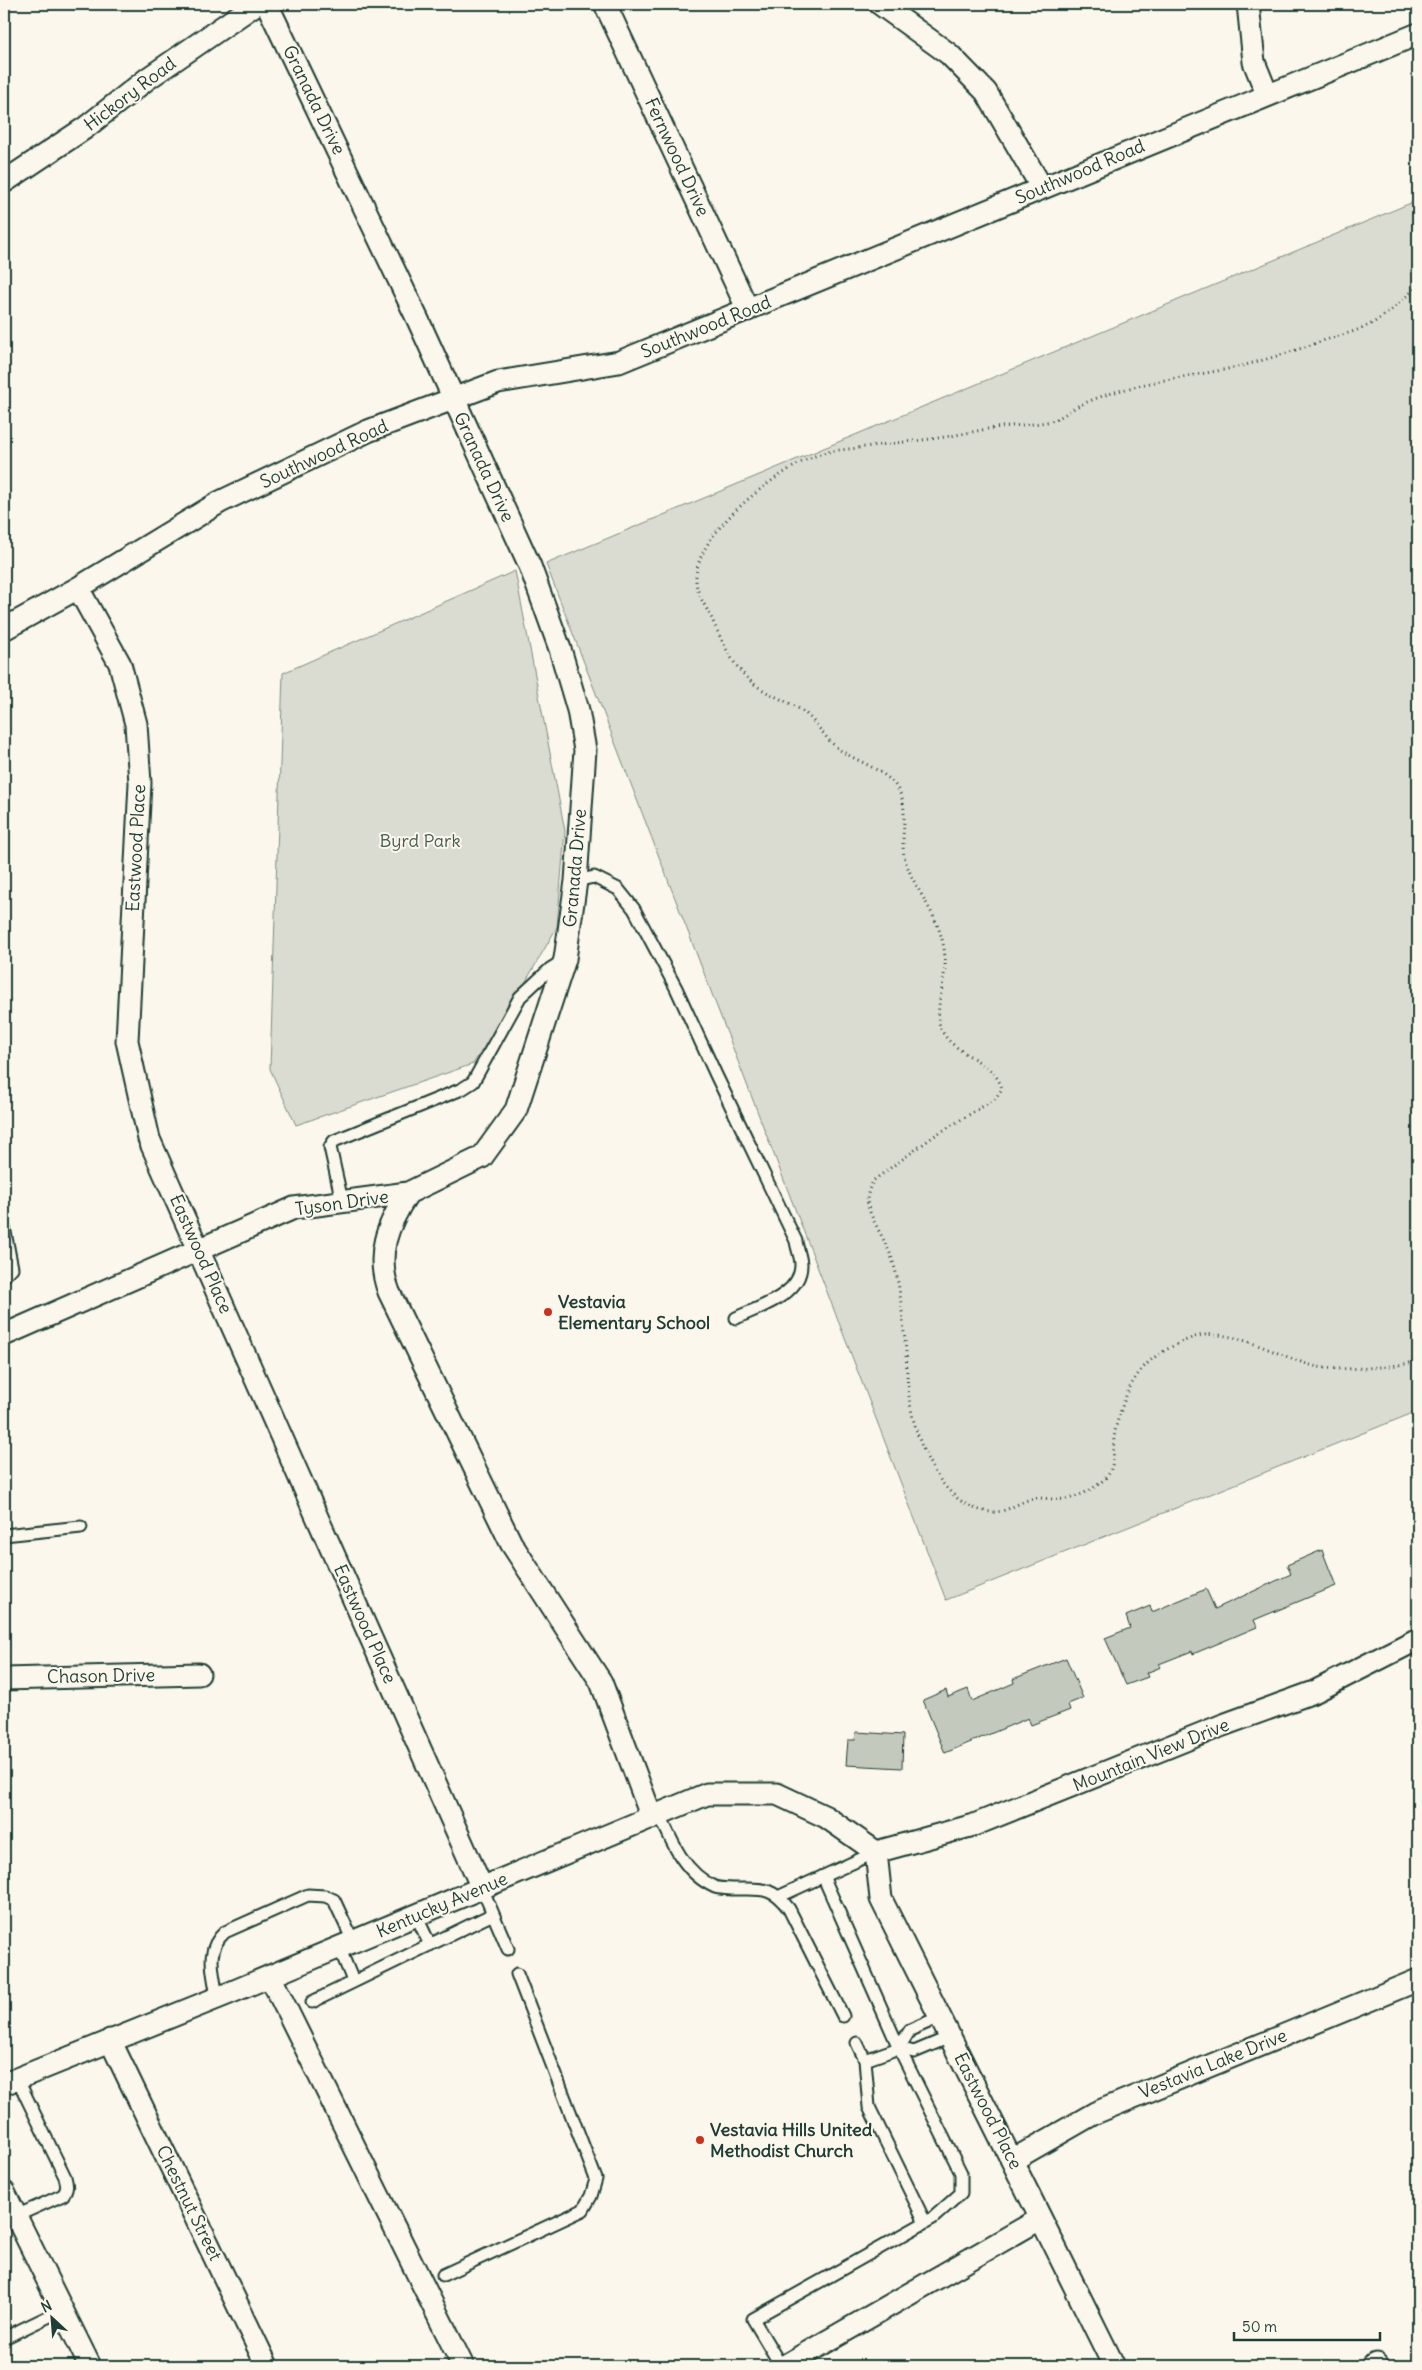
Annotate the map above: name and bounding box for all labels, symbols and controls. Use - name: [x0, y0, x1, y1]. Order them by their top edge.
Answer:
- street label: Granada Drive: [278, 41, 351, 158]
- street label: Hickory Road: [79, 51, 181, 136]
- street label: Fernwood Drive: [640, 94, 715, 220]
- street label: Southwood Road: [1012, 134, 1148, 209]
- street label: Southwood Road: [637, 290, 775, 363]
- street label: Granada Drive: [449, 408, 520, 525]
- street label: Southwood Road: [256, 414, 392, 493]
- street label: Eastwood Place: [121, 784, 150, 912]
- street label: Granada Drive: [558, 808, 591, 928]
- park label: Byrd Park: [379, 829, 461, 852]
- street label: Tyson Drive: [294, 1185, 390, 1220]
- street label: Eastwood Place: [165, 1191, 238, 1317]
- place label: Vestavia Elementary School: [558, 1290, 710, 1334]
- marker: Vestavia Elementary School: [542, 1306, 554, 1318]
- street label: Eastwood Place: [329, 1561, 402, 1687]
- street label: Chason Drive: [47, 1663, 155, 1688]
- street label: Mountain View Drive: [1069, 1713, 1232, 1796]
- street label: Kentucky Avenue: [373, 1867, 511, 1943]
- street label: Vestavia Lake Drive: [1135, 2023, 1290, 2104]
- street label: Eastwood Place: [949, 2049, 1028, 2173]
- place label: Vestavia Hills United Methodist Church: [710, 2118, 873, 2162]
- marker: Vestavia Hills United Methodist Church: [694, 2134, 706, 2146]
- street label: Chestnut Street: [152, 2141, 227, 2264]
- north arrow: [28, 2292, 78, 2342]
- text: N: [38, 2296, 55, 2317]
- scale bar: [1234, 2310, 1381, 2342]
- text: 50 m: [1242, 2317, 1277, 2336]

